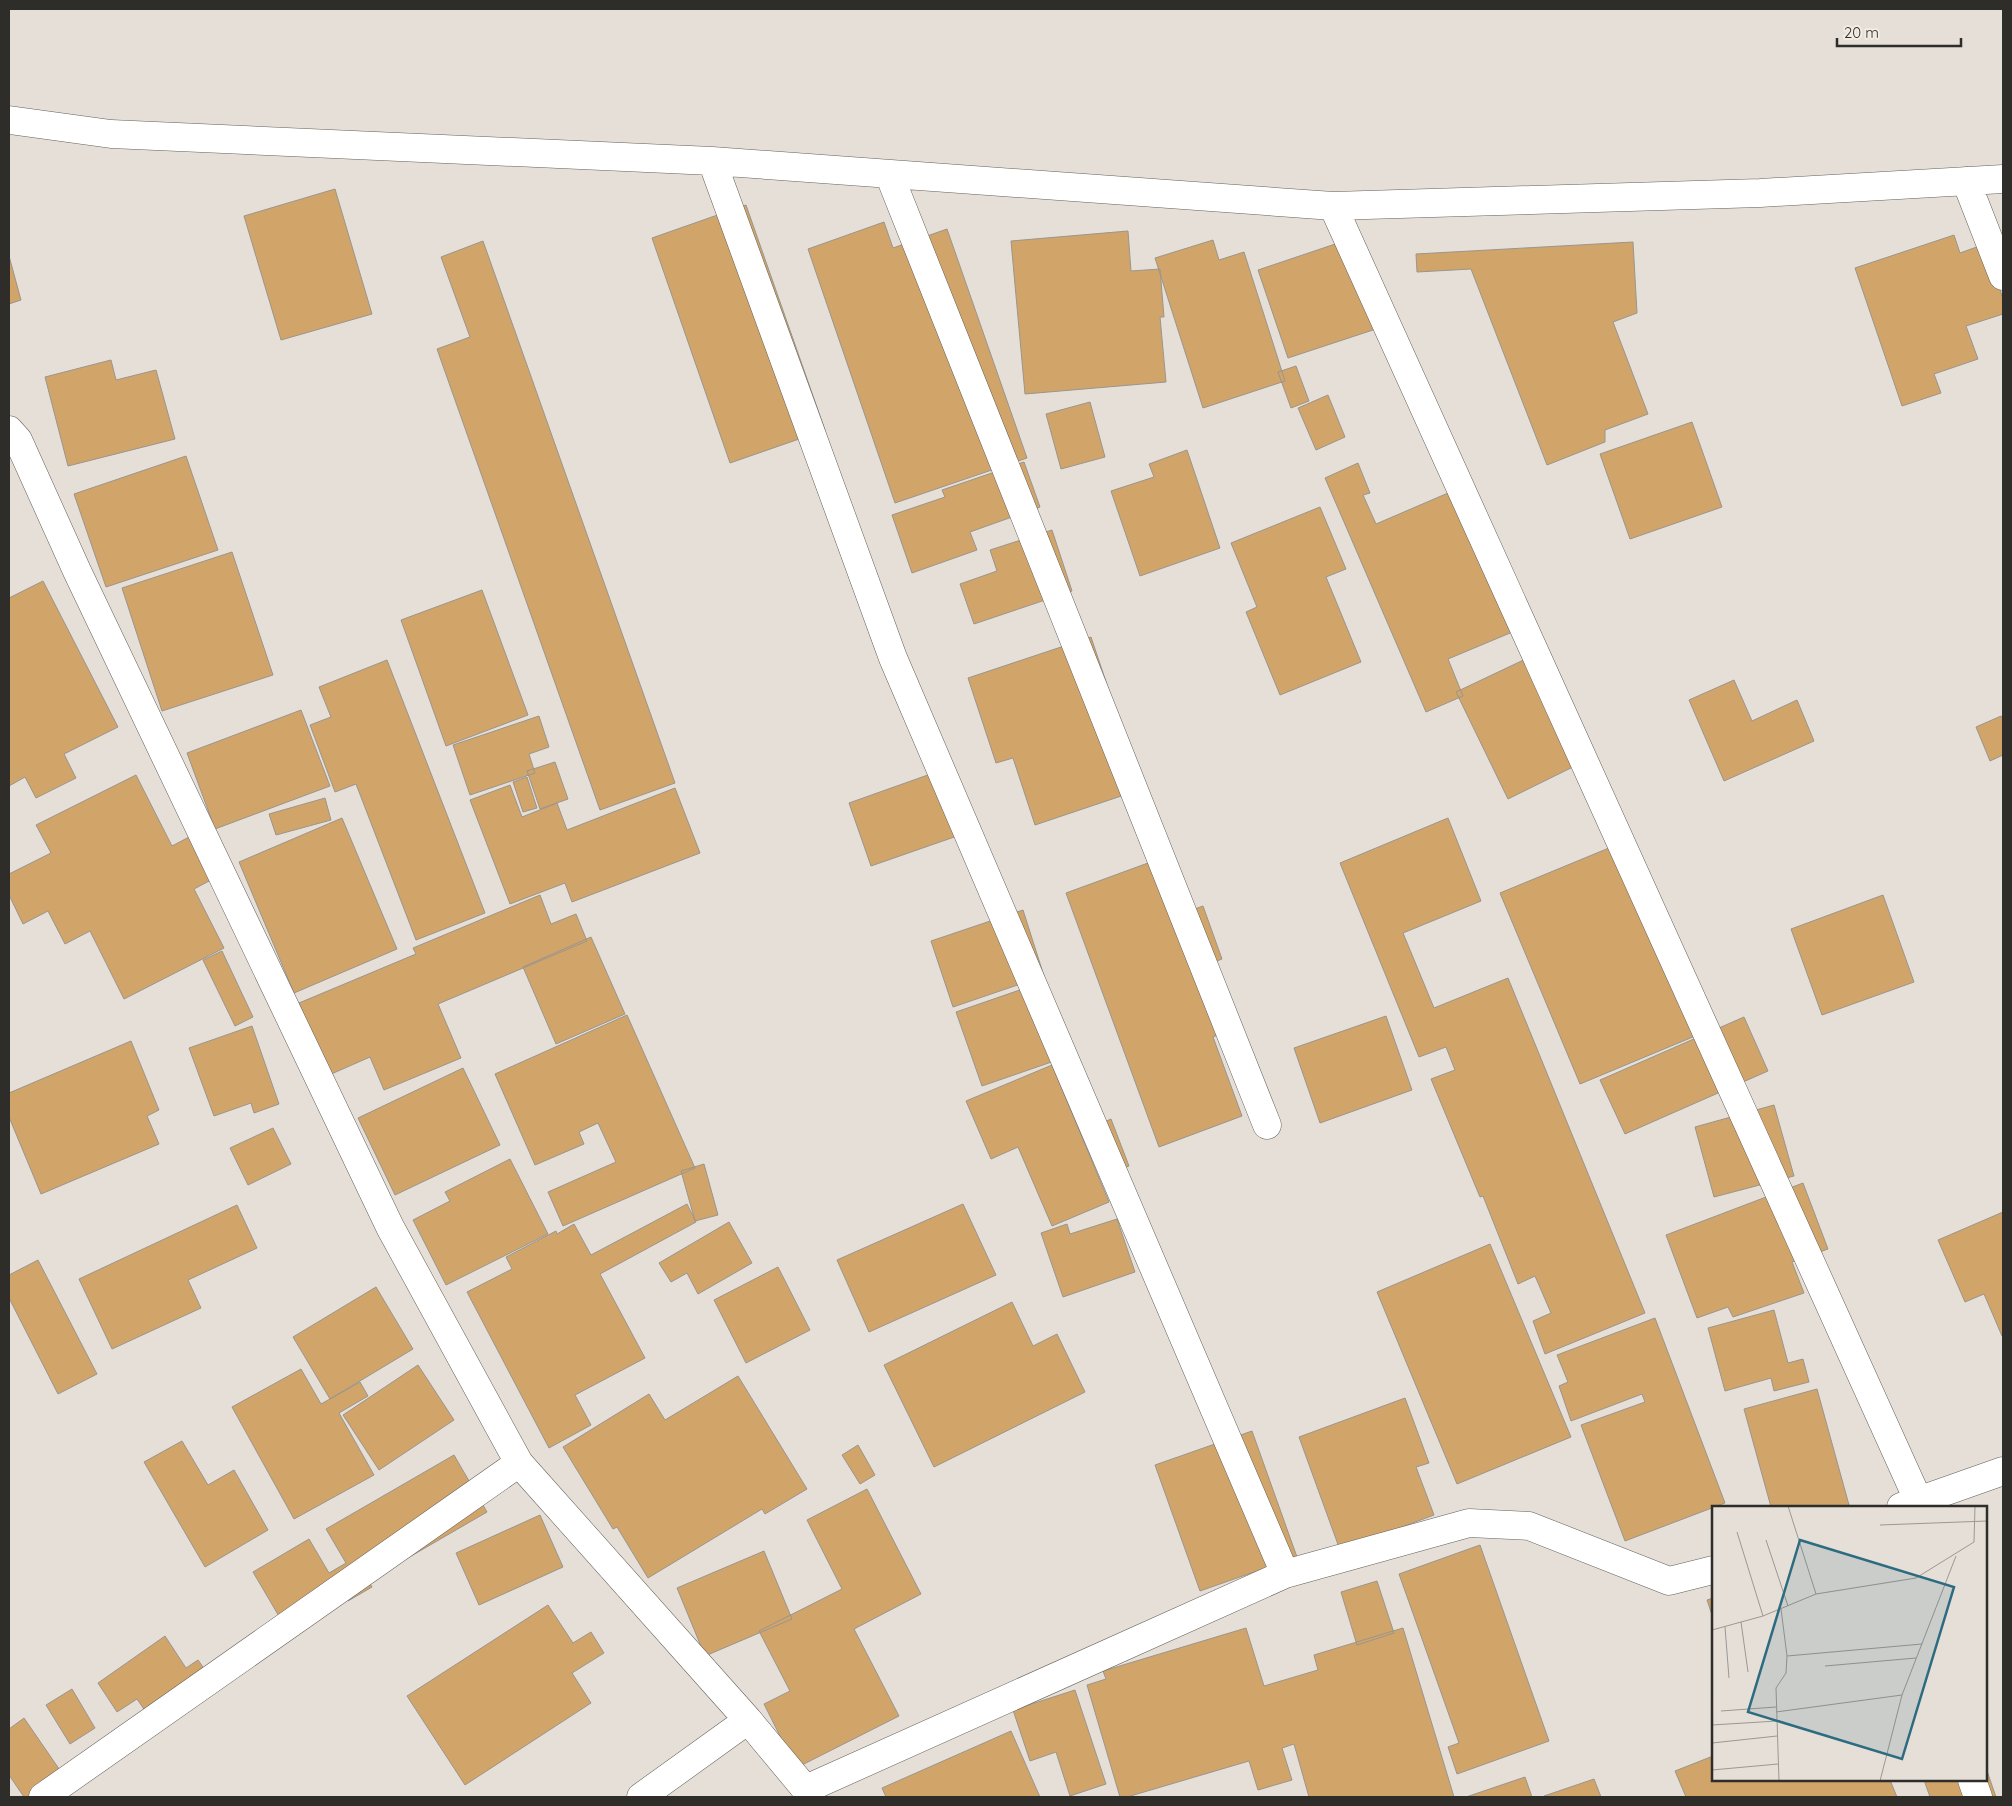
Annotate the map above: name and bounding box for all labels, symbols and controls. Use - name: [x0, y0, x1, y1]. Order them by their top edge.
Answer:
- scale bar: [1837, 15, 1961, 47]
- text: 20 m: [1844, 23, 1879, 42]
- inset map: [1712, 1506, 1987, 1781]

